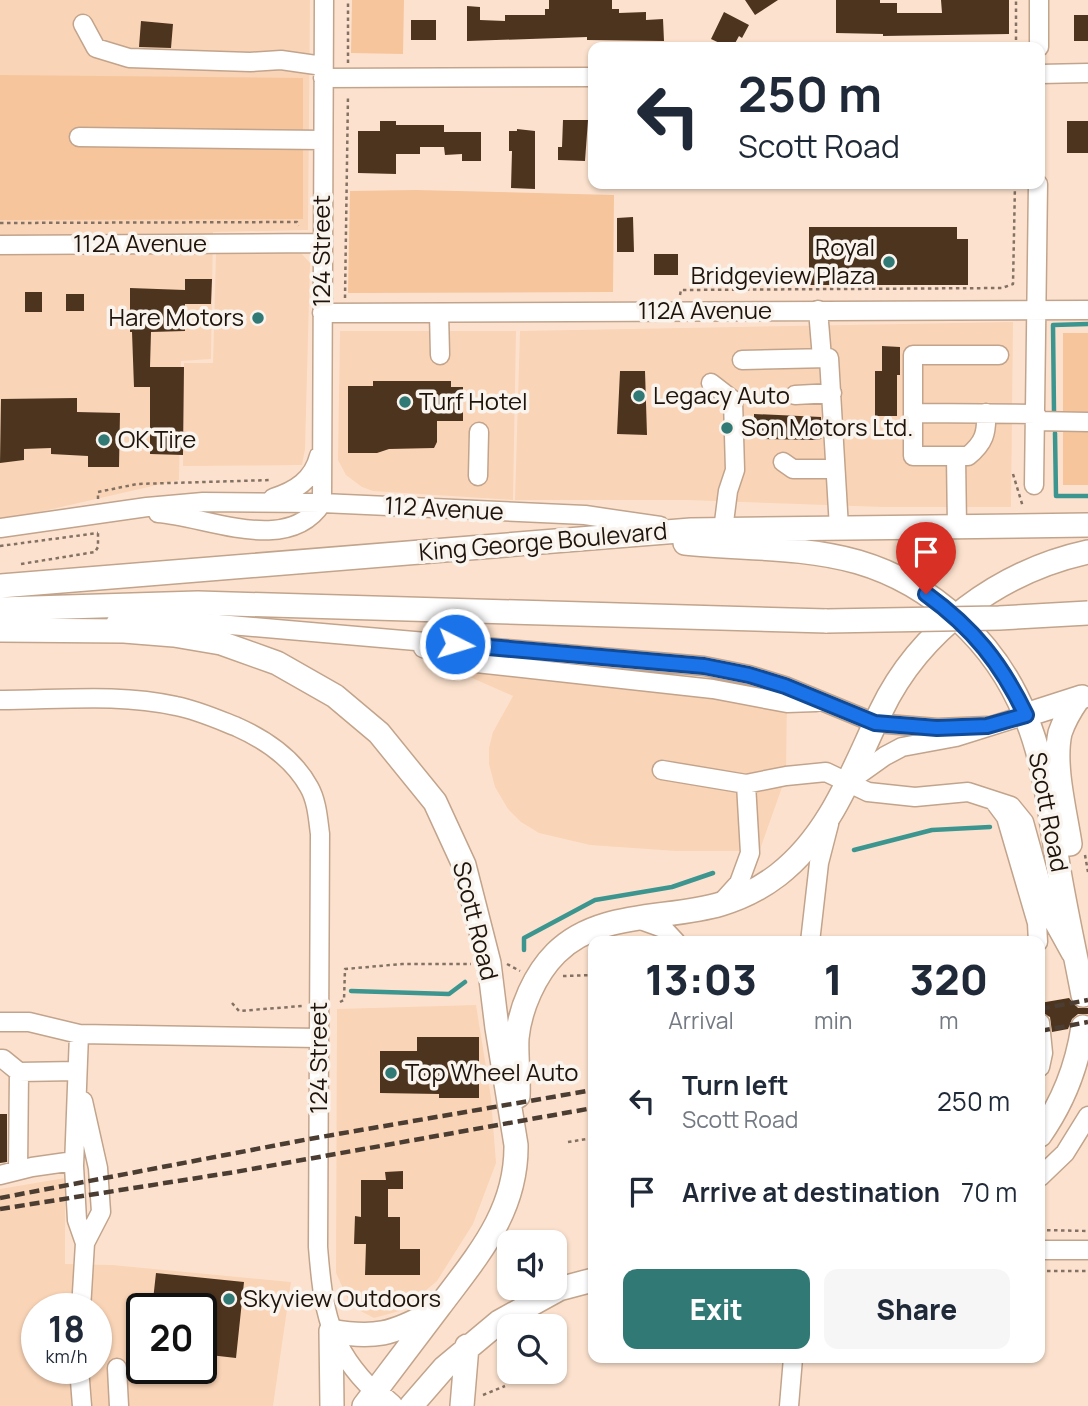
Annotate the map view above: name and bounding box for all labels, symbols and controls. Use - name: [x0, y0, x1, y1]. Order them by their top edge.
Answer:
- text: 250 m: [738, 60, 882, 127]
- icon: left: [623, 70, 714, 161]
- text: Scott Road: [738, 124, 900, 168]
- street label: 124 Street: [304, 195, 337, 307]
- street label: 112A Avenue: [73, 226, 207, 259]
- place label: Royal Bridgeview Plaza: [691, 230, 875, 291]
- marker: Royal Bridgeview Plaza: [881, 254, 897, 270]
- street label: 112A Avenue: [638, 293, 772, 326]
- place label: Hare Motors: [109, 300, 244, 333]
- marker: Hare Motors: [250, 310, 266, 326]
- place label: Legacy Auto: [653, 378, 790, 411]
- place label: Turf Hotel: [419, 384, 528, 417]
- marker: Legacy Auto: [631, 388, 647, 404]
- marker: Turf Hotel: [397, 394, 413, 410]
- place label: Son Motors Ltd.: [741, 410, 913, 443]
- marker: Son Motors Ltd.: [719, 420, 735, 436]
- place label: OK Tire: [118, 422, 196, 455]
- marker: OK Tire: [96, 432, 112, 448]
- street label: 112 Avenue: [384, 488, 505, 527]
- street label: King George Boulevard: [417, 513, 668, 568]
- pin: [896, 522, 956, 594]
- icon: arrive: [907, 533, 945, 571]
- position arrow: [418, 607, 492, 681]
- street label: Scott Road: [1022, 749, 1077, 874]
- street label: Scott Road: [446, 858, 507, 984]
- text: 13:03: [645, 950, 757, 1008]
- text: 1: [824, 950, 843, 1008]
- text: 320: [910, 950, 988, 1008]
- street label: 124 Street: [301, 1002, 334, 1114]
- text: Arrival: [668, 1004, 734, 1036]
- text: min: [814, 1004, 853, 1036]
- text: m: [939, 1004, 959, 1036]
- place label: Top Wheel Auto: [405, 1055, 579, 1088]
- marker: Top Wheel Auto: [383, 1065, 399, 1081]
- text: Turn left: [682, 1067, 789, 1103]
- icon: left: [623, 1082, 661, 1120]
- text: 250 m: [937, 1083, 1010, 1119]
- text: Scott Road: [682, 1103, 798, 1135]
- icon: arrive: [623, 1173, 661, 1211]
- text: Arrive at destination: [682, 1174, 940, 1210]
- text: 70 m: [961, 1174, 1017, 1210]
- map controls: [497, 1230, 567, 1384]
- button: sound: [497, 1230, 567, 1300]
- button: Exit: [623, 1269, 810, 1349]
- button: Share: [824, 1269, 1010, 1349]
- place label: Skyview Outdoors: [243, 1281, 441, 1314]
- marker: Skyview Outdoors: [221, 1291, 237, 1307]
- speed limit sign: 20: [126, 1293, 217, 1384]
- text: 18: [48, 1305, 85, 1353]
- button: search: [497, 1314, 567, 1384]
- text: km/h: [46, 1344, 87, 1368]

